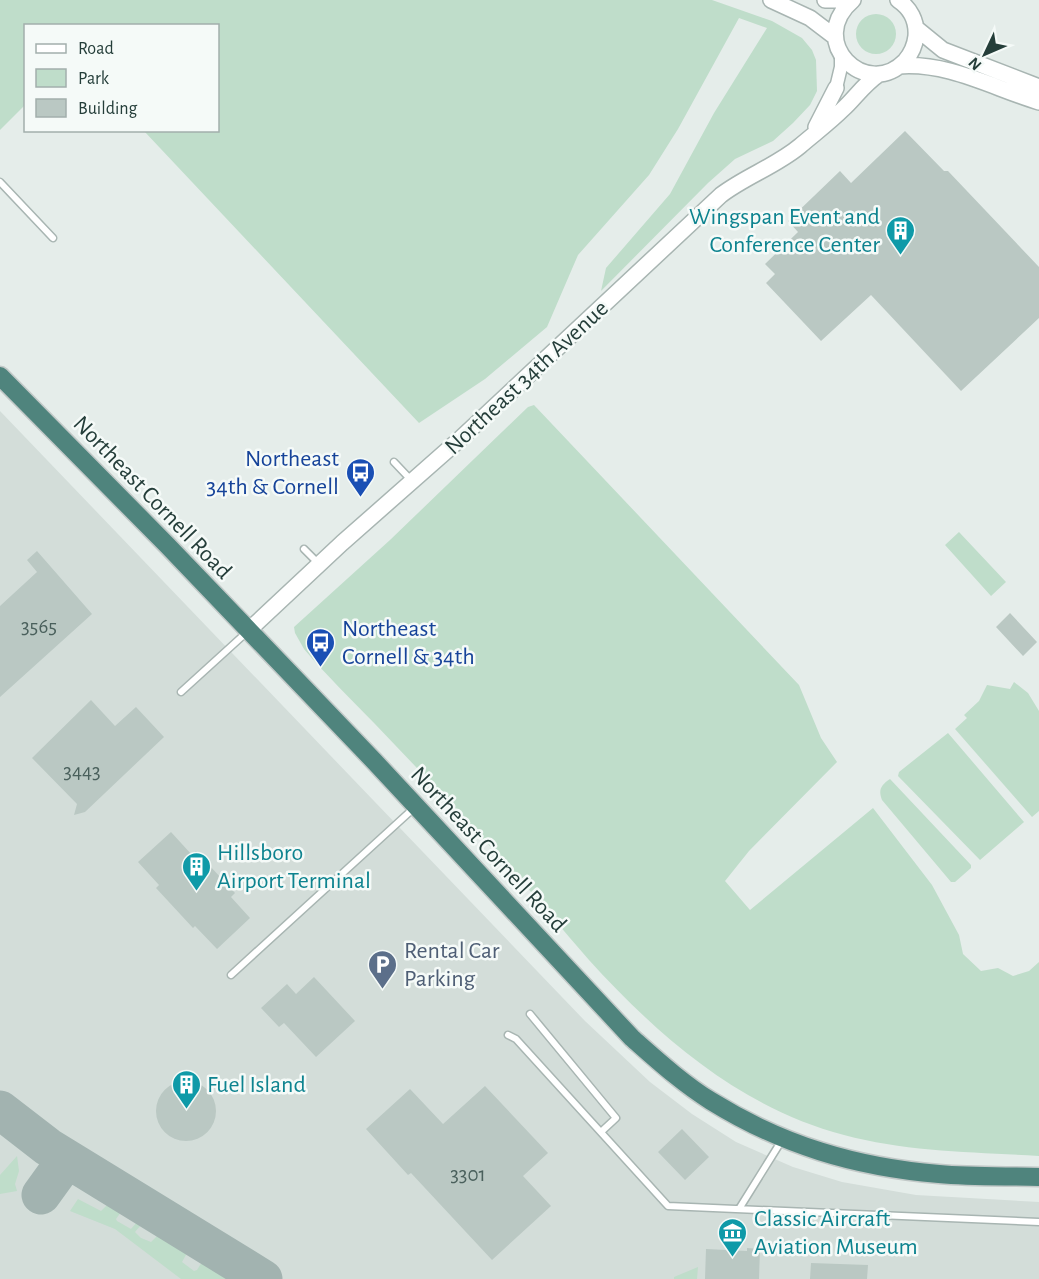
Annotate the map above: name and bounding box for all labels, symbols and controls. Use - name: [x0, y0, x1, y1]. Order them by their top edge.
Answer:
- legend: [24, 24, 219, 132]
- north arrow: [955, 24, 1015, 84]
- text: Road: [78, 40, 114, 58]
- text: N: [965, 54, 985, 73]
- text: Park: [78, 70, 110, 88]
- text: Building: [78, 100, 138, 118]
- place label: Wingspan Event and Conference Center: [689, 205, 880, 257]
- building icon: Wingspan Event and Conference Center: [885, 214, 917, 256]
- street label: Northeast 34th Avenue: [440, 296, 613, 459]
- street label: Northeast Cornell Road: [69, 412, 236, 584]
- place label: Northeast 34th & Cornell: [206, 447, 339, 499]
- bus stop icon: Northeast 34th & Cornell: [344, 456, 376, 498]
- house number: 3565: [21, 616, 57, 637]
- place label: Northeast Cornell & 34th: [342, 617, 475, 669]
- bus stop icon: Northeast Cornell & 34th: [305, 626, 337, 668]
- house number: 3443: [63, 761, 101, 782]
- street label: Northeast Cornell Road: [406, 762, 571, 937]
- place label: Hillsboro Airport Terminal: [217, 841, 371, 893]
- building icon: Hillsboro Airport Terminal: [180, 850, 212, 892]
- place label: Rental Car Parking: [404, 939, 500, 991]
- parking icon: Rental Car Parking: [367, 948, 399, 990]
- building icon: Fuel Island: [170, 1068, 202, 1110]
- place label: Fuel Island: [207, 1073, 306, 1097]
- house number: 3301: [450, 1164, 486, 1185]
- place label: Classic Aircraft Aviation Museum: [754, 1207, 918, 1259]
- museum icon: Classic Aircraft Aviation Museum: [717, 1216, 749, 1258]

